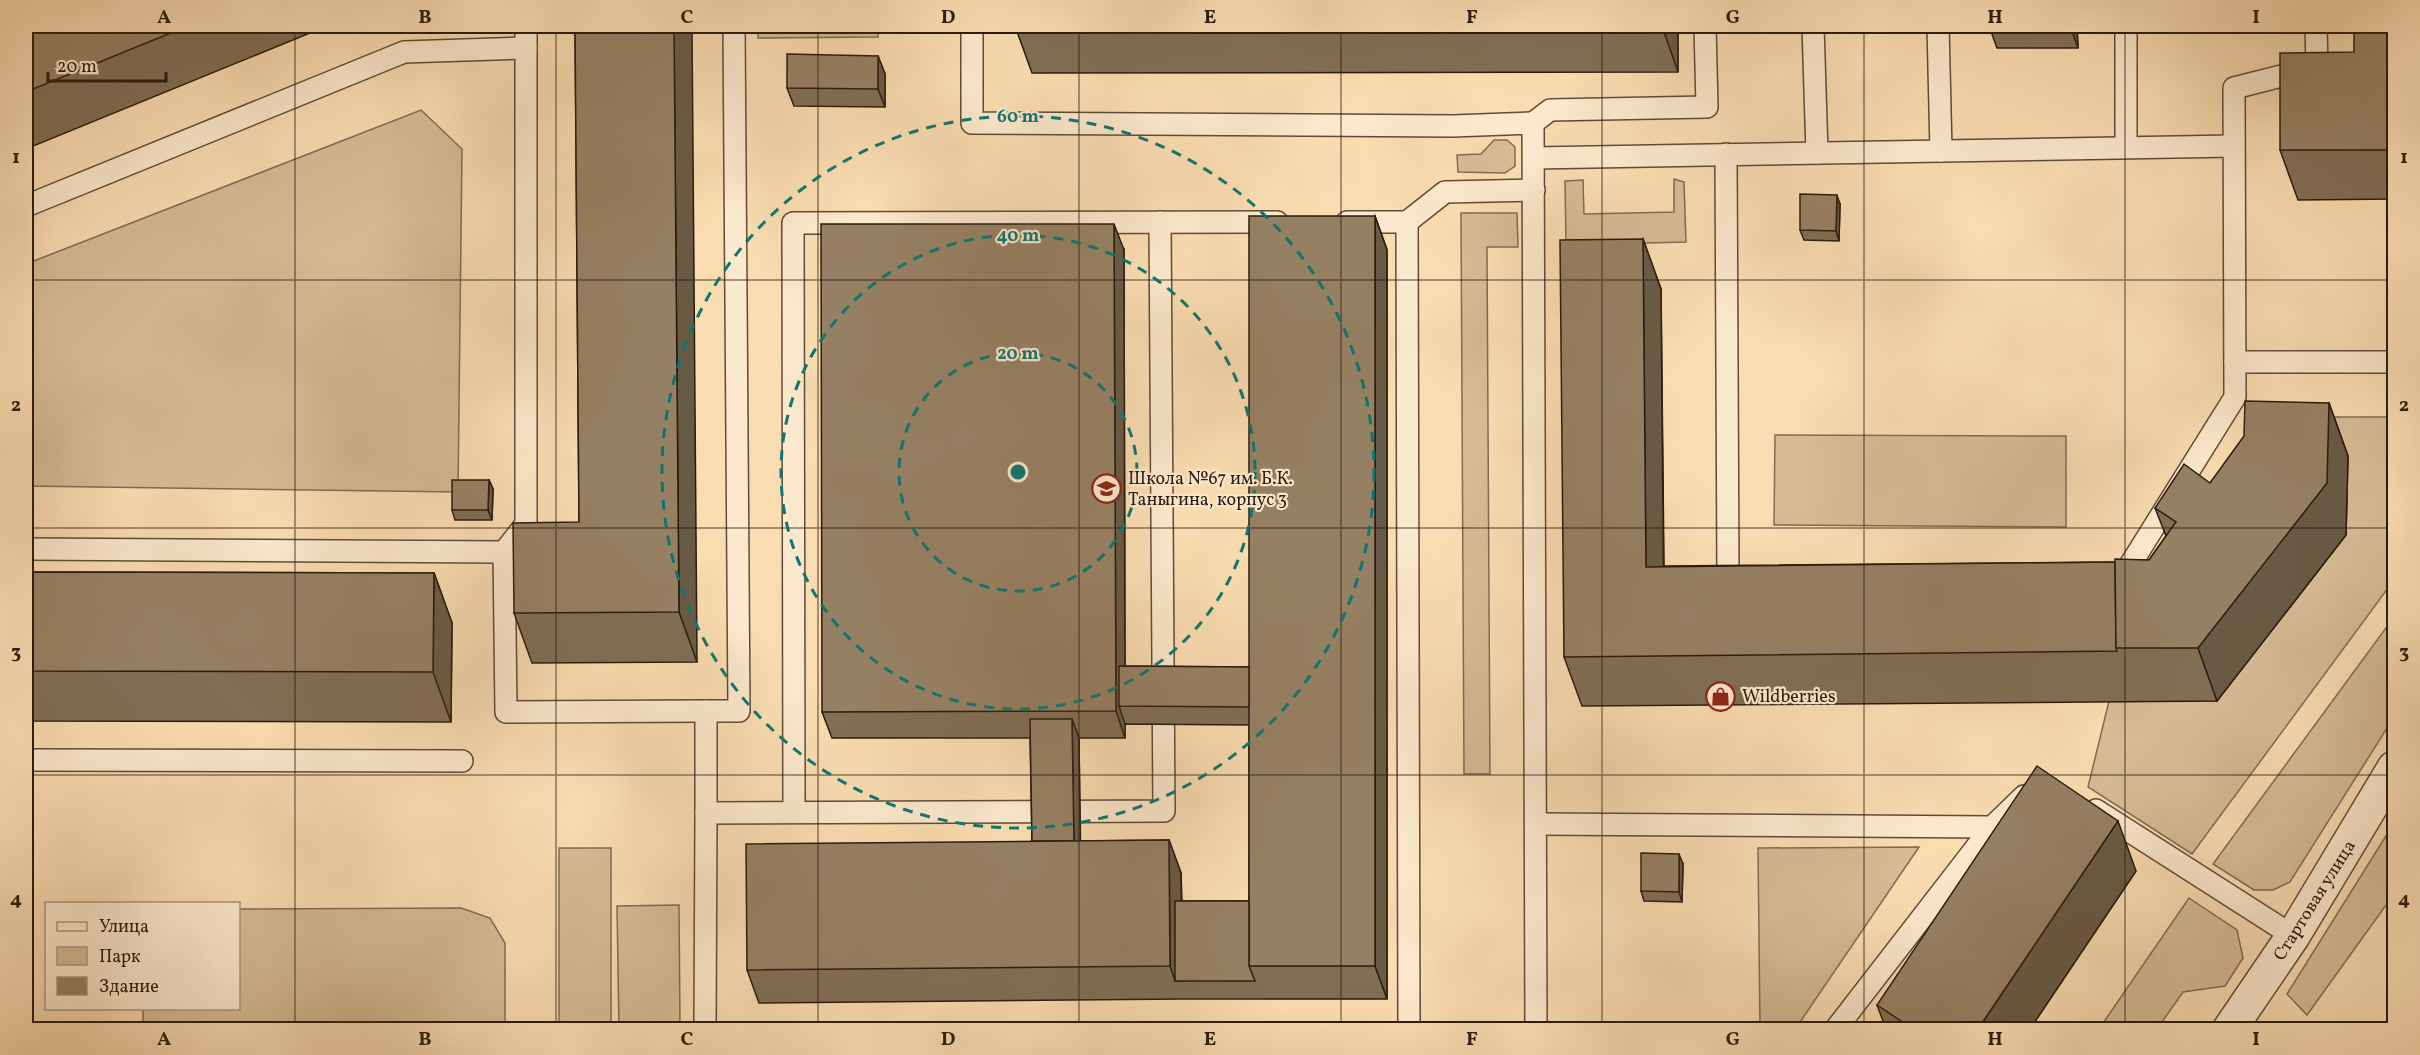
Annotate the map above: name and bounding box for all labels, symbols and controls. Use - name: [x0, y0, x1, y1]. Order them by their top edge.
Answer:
- text: A: [157, 4, 171, 32]
- text: B: [418, 4, 432, 32]
- text: C: [681, 4, 694, 32]
- text: D: [941, 4, 955, 32]
- text: E: [1204, 4, 1216, 32]
- text: F: [1466, 4, 1478, 32]
- text: G: [1726, 4, 1740, 32]
- text: H: [1987, 4, 2003, 32]
- text: I: [2252, 4, 2260, 32]
- scale bar: [48, 45, 166, 83]
- text: 20 m: [57, 55, 97, 80]
- text: 60 m: [997, 105, 1039, 130]
- text: 1: [12, 144, 20, 172]
- text: 1: [2400, 144, 2408, 172]
- text: 40 m: [997, 224, 1039, 249]
- text: 20 m: [997, 342, 1039, 367]
- text: 2: [11, 392, 21, 420]
- text: 2: [2399, 392, 2409, 420]
- centre of rings: [1008, 462, 1028, 482]
- place label: Школа №67 им. Б.К. Таныгина, корпус 3: [1128, 467, 1293, 513]
- school or university icon: Школа №67 им. Б.К. Таныгина, корпус 3: [1091, 472, 1123, 504]
- text: 3: [11, 639, 21, 667]
- text: 3: [2399, 639, 2409, 667]
- shop icon: Wildberries: [1705, 680, 1737, 712]
- place label: Wildberries: [1742, 685, 1836, 710]
- street label: Стартовая улица: [2268, 836, 2362, 966]
- text: 4: [10, 886, 22, 914]
- text: 4: [2398, 886, 2410, 914]
- legend: [45, 902, 240, 1010]
- text: Улица: [99, 915, 149, 940]
- text: Парк: [99, 945, 141, 970]
- text: Здание: [99, 975, 159, 1000]
- text: A: [157, 1026, 171, 1054]
- text: B: [418, 1026, 432, 1054]
- text: C: [681, 1026, 694, 1054]
- text: D: [941, 1026, 955, 1054]
- text: E: [1204, 1026, 1216, 1054]
- text: F: [1466, 1026, 1478, 1054]
- text: G: [1726, 1026, 1740, 1054]
- text: H: [1987, 1026, 2003, 1054]
- text: I: [2252, 1026, 2260, 1054]

